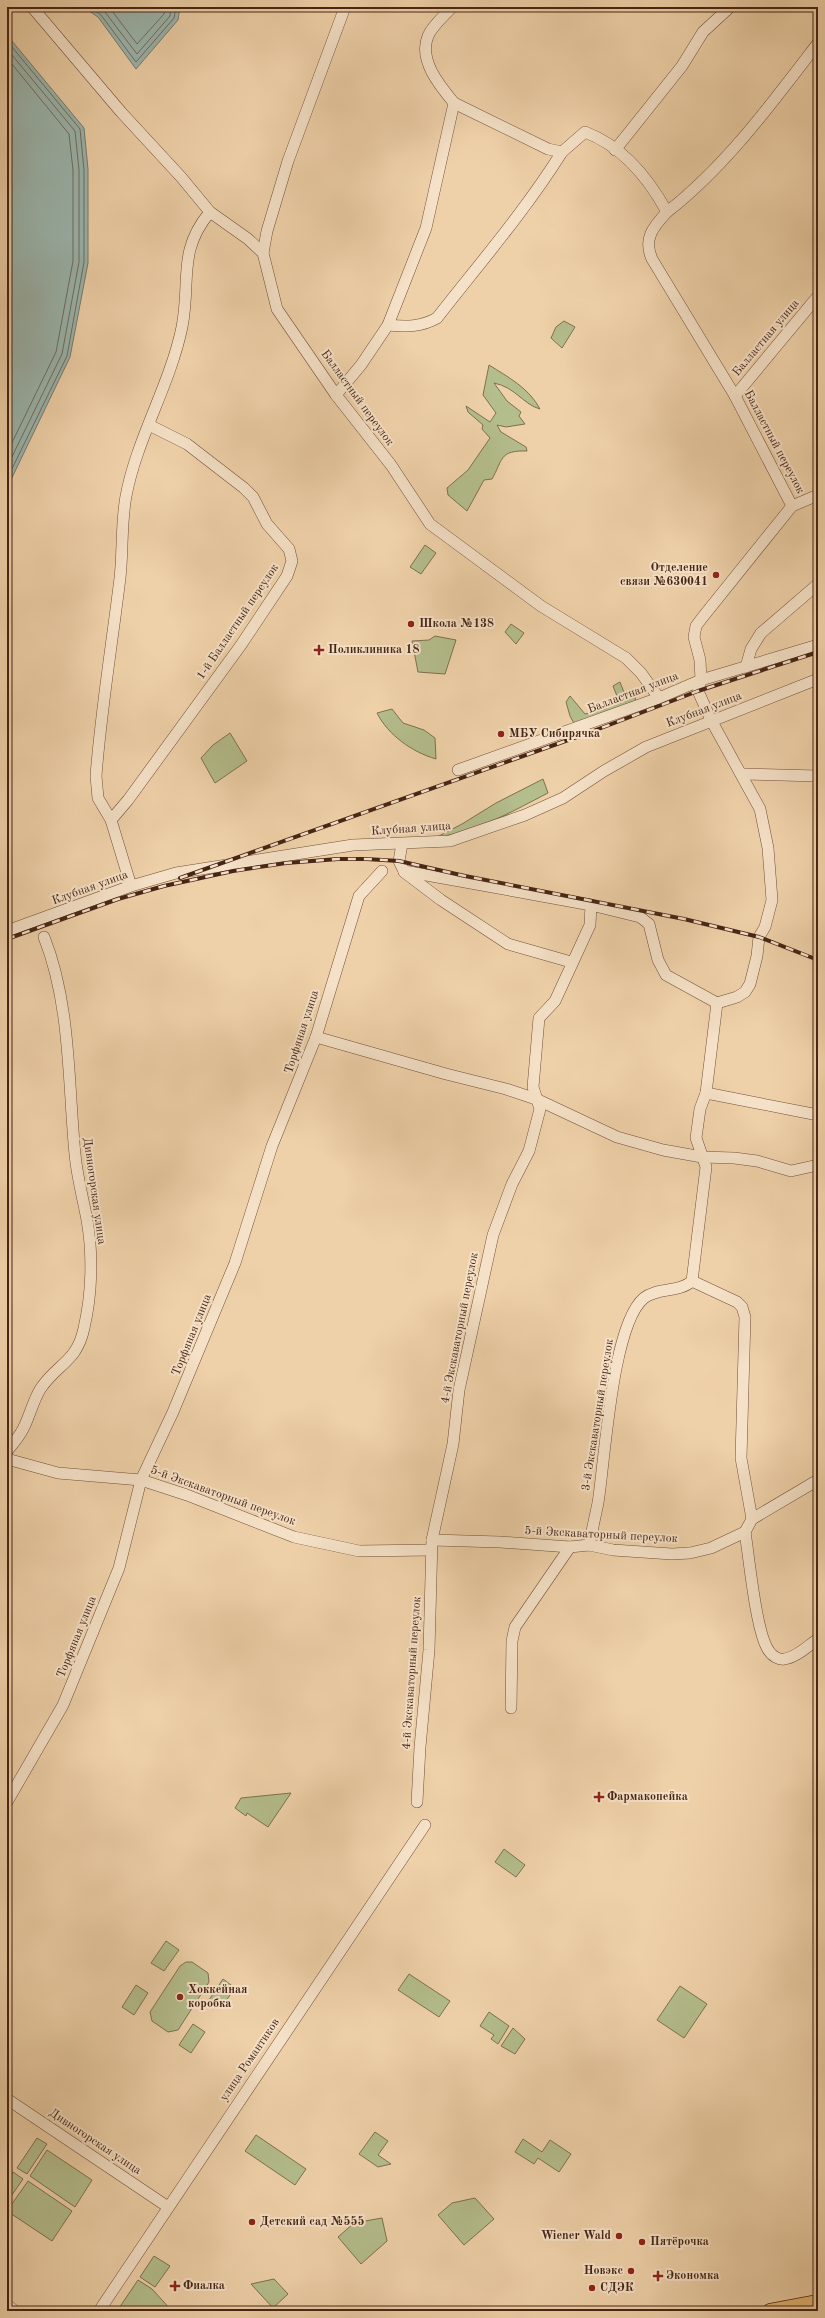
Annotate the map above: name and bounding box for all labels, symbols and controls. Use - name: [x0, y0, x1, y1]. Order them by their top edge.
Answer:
- street label: Балластная улица: [730, 297, 802, 379]
- street label: Балластный переулок: [318, 348, 396, 448]
- street label: Балластный переулок: [742, 388, 806, 496]
- street label: 1-й Балластный переулок: [195, 562, 281, 682]
- place label: Отделение связи №630041: [620, 562, 708, 588]
- marker: Отделение связи №630041: [711, 570, 721, 580]
- place label: Школа №138: [419, 618, 494, 630]
- marker: Школа №138: [406, 619, 416, 629]
- marker: Поликлиника 18: [313, 644, 325, 656]
- place label: Поликлиника 18: [328, 644, 419, 656]
- street label: Балластная улица: [586, 670, 680, 716]
- street label: Клубная улица: [665, 690, 744, 730]
- place label: МБУ Сибирячка: [509, 728, 600, 740]
- marker: МБУ Сибирячка: [496, 729, 506, 739]
- street label: Клубная улица: [371, 820, 451, 838]
- street label: Клубная улица: [50, 869, 130, 907]
- street label: Торфяная улица: [283, 989, 321, 1075]
- street label: Дивногорская улица: [81, 1137, 107, 1245]
- street label: 4-й Экскаваторный переулок: [439, 1252, 481, 1404]
- street label: Торфяная улица: [170, 1292, 214, 1378]
- street label: 3-й Экскаваторный переулок: [580, 1338, 616, 1492]
- street label: 5-й Экскаваторный переулок: [149, 1463, 298, 1528]
- street label: 5-й Экскаваторный переулок: [524, 1524, 678, 1545]
- street label: Торфяная улица: [55, 1594, 99, 1680]
- street label: 4-й Экскаваторный переулок: [401, 1596, 423, 1750]
- place label: Фармакопейка: [607, 1791, 688, 1803]
- marker: Фармакопейка: [594, 1792, 604, 1802]
- place label: Хоккейная коробка: [188, 1984, 248, 2010]
- marker: Хоккейная коробка: [175, 1992, 185, 2002]
- street label: улица Романтиков: [218, 2016, 282, 2103]
- street label: Дивногорская улица: [47, 2107, 143, 2177]
- place label: Детский сад №555: [260, 2215, 364, 2228]
- marker: Детский сад №555: [247, 2217, 257, 2227]
- place label: Wiener Wald: [541, 2230, 612, 2242]
- marker: Wiener Wald: [614, 2231, 624, 2241]
- place label: Пятёрочка: [650, 2236, 709, 2248]
- marker: Пятёрочка: [637, 2237, 647, 2247]
- place label: Новэкс: [584, 2265, 623, 2277]
- marker: Новэкс: [626, 2266, 636, 2276]
- place label: Экономка: [666, 2270, 719, 2282]
- marker: Экономка: [653, 2271, 663, 2281]
- place label: Фиалка: [183, 2280, 225, 2292]
- marker: Фиалка: [170, 2281, 180, 2291]
- place label: СДЭК: [600, 2282, 634, 2294]
- marker: СДЭК: [587, 2283, 597, 2293]

